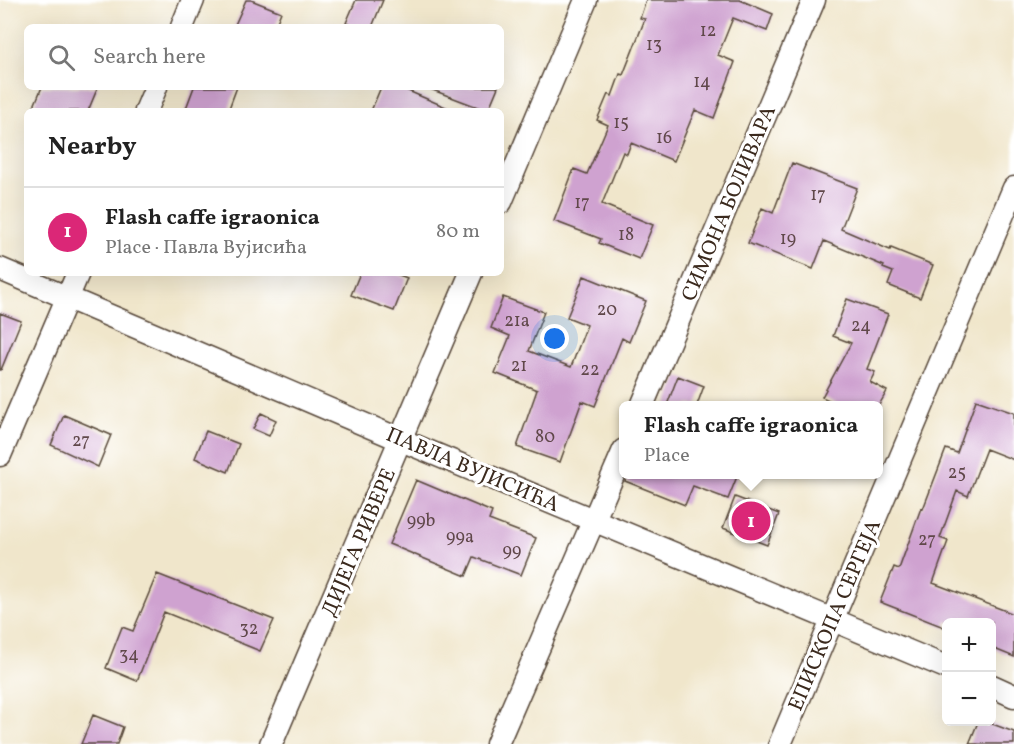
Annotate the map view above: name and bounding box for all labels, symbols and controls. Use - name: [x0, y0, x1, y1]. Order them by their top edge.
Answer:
- house number: 12: [700, 19, 716, 44]
- search box: [24, 24, 504, 90]
- house number: 13: [646, 33, 662, 58]
- icon: search: [45, 41, 78, 74]
- text: Search here: [93, 42, 206, 73]
- house number: 14: [693, 70, 711, 95]
- street label: СИМОНА БОЛИВАРА: [675, 101, 784, 306]
- house number: 15: [613, 111, 629, 136]
- house number: 16: [656, 126, 672, 151]
- text: Nearby: [48, 129, 137, 165]
- house number: 17: [810, 183, 826, 208]
- house number: 17: [574, 191, 590, 216]
- text: Flash caffe igraonica: [105, 203, 320, 234]
- text: 1: [63, 218, 72, 246]
- text: 80 m: [436, 218, 480, 246]
- house number: 18: [618, 223, 634, 248]
- house number: 19: [780, 227, 796, 252]
- text: Place · Павла Вујисића: [105, 234, 307, 262]
- house number: 20: [597, 298, 617, 323]
- house number: 21a: [504, 309, 530, 334]
- house number: 24: [851, 314, 871, 339]
- your location: [540, 324, 569, 353]
- house number: 21: [511, 354, 527, 379]
- house number: 22: [580, 358, 600, 383]
- popup: [619, 401, 883, 479]
- text: Flash caffe igraonica: [644, 411, 858, 442]
- street label: ПАВЛА ВУЈИСИЋА: [381, 421, 564, 520]
- house number: 80: [535, 425, 555, 450]
- house number: 27: [72, 429, 90, 454]
- text: Place: [644, 442, 690, 470]
- house number: 25: [948, 461, 966, 486]
- street label: ДИЈЕГА РИВЕРЕ: [315, 464, 404, 621]
- pin: 1: [732, 498, 771, 544]
- house number: 99b: [407, 509, 436, 534]
- street label: ЕПИСКОПА СЕРГЕЈА: [782, 515, 889, 716]
- house number: 99a: [446, 525, 474, 550]
- house number: 27: [918, 528, 936, 553]
- house number: 99: [503, 539, 521, 564]
- house number: 32: [240, 617, 258, 642]
- map controls: [942, 618, 996, 726]
- button: +: [942, 618, 996, 672]
- house number: 34: [119, 643, 139, 668]
- button: −: [942, 672, 996, 726]

